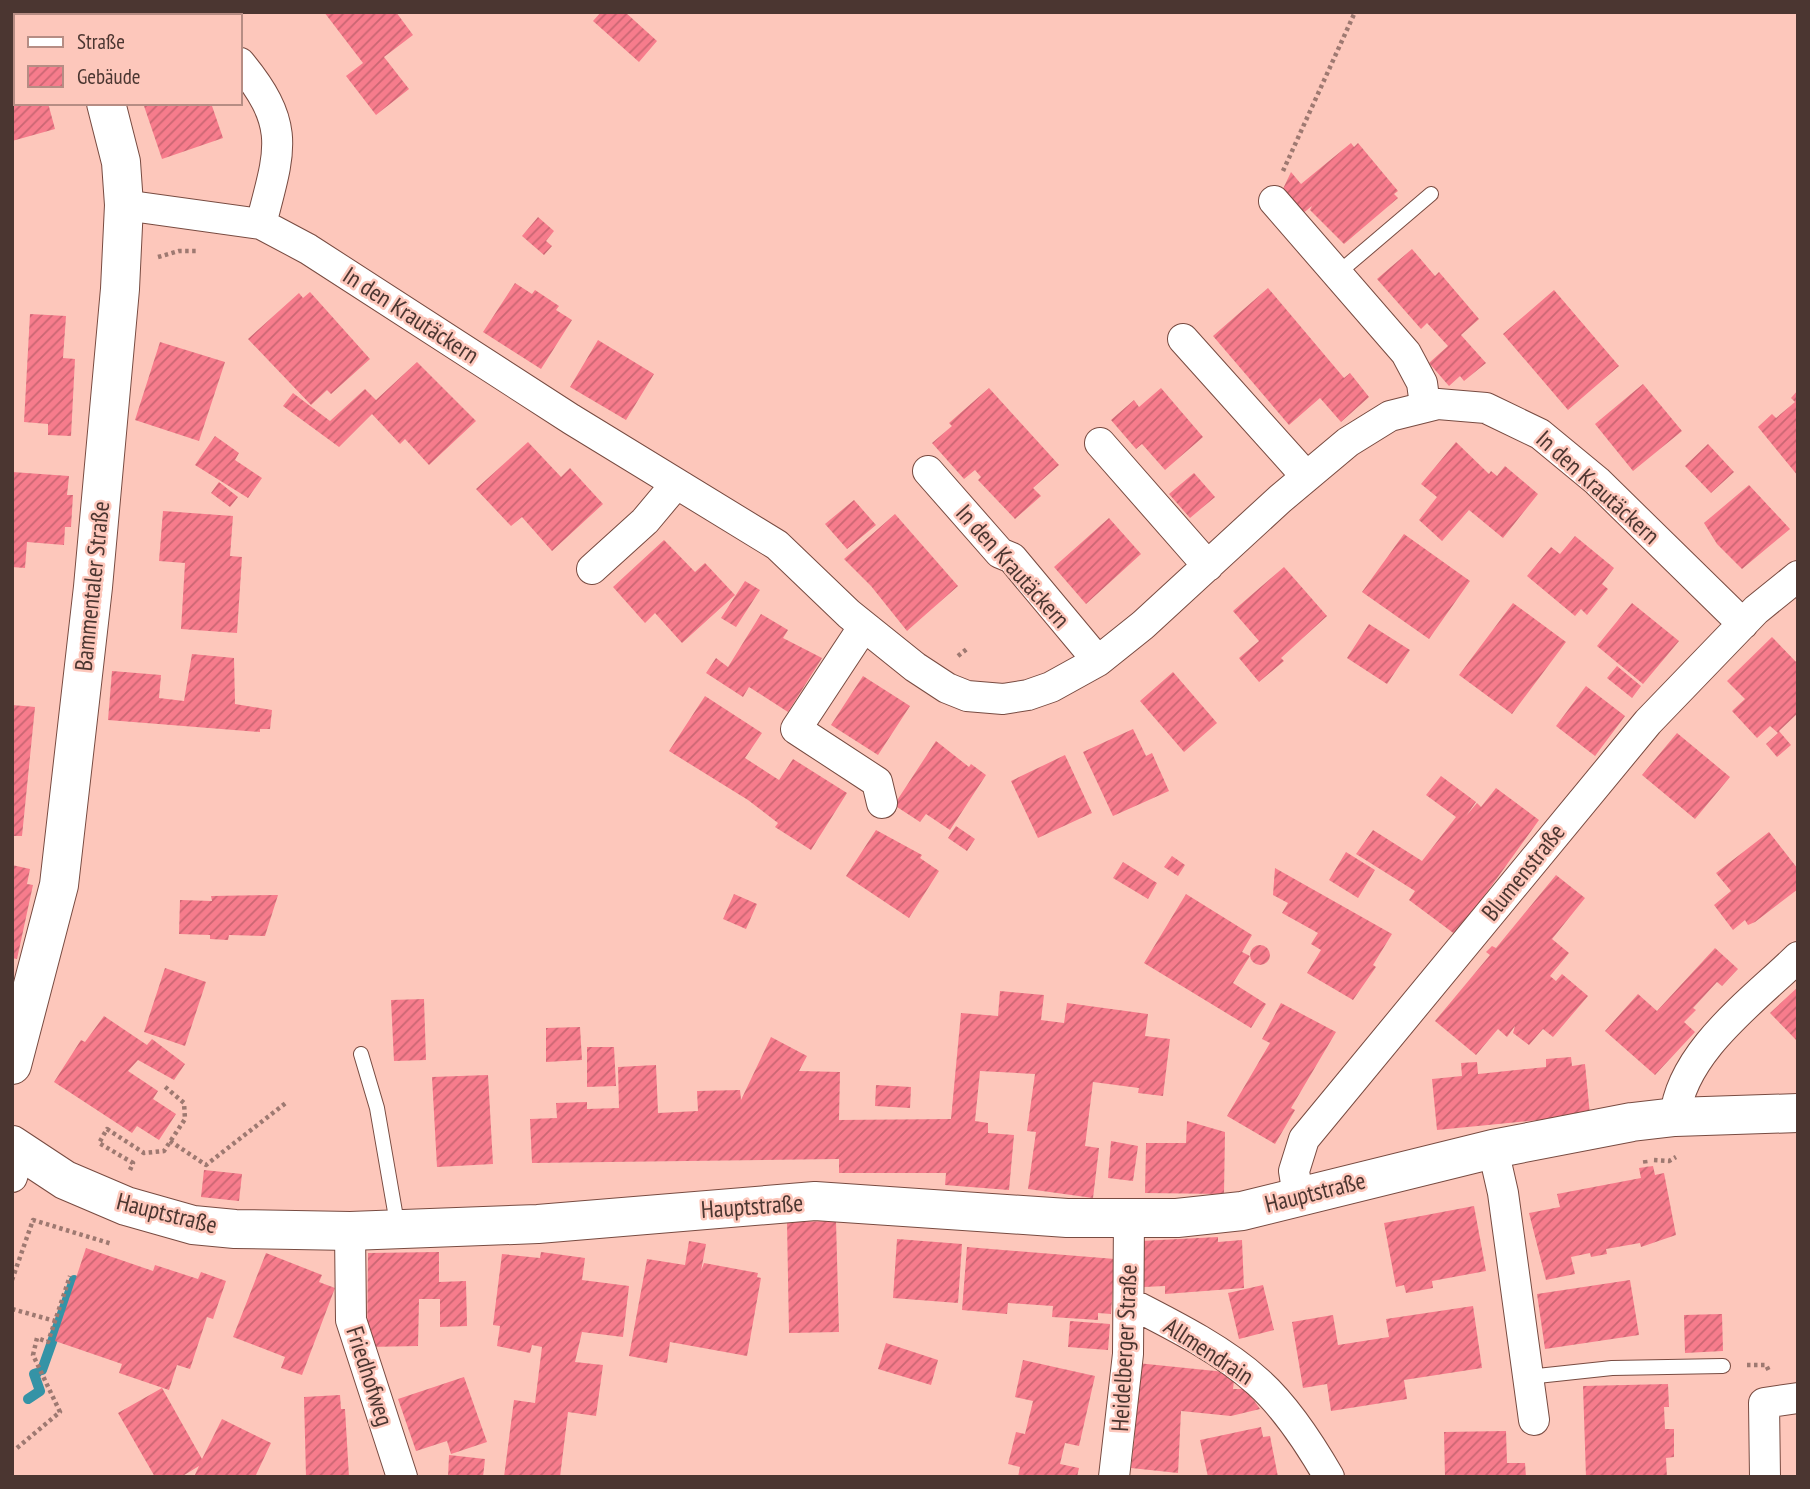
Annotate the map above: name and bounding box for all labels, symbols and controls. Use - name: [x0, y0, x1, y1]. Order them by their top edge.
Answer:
- legend: [14, 14, 242, 105]
- text: Straße: [77, 28, 125, 55]
- text: Gebäude: [77, 63, 140, 90]
- street label: In den Krautäckern: [337, 260, 485, 370]
- street label: In den Krautäckern: [1530, 423, 1666, 551]
- street label: In den Krautäckern: [949, 498, 1077, 634]
- street label: Bammentaler Straße: [68, 500, 116, 672]
- street label: Blumenstraße: [1474, 817, 1572, 927]
- street label: Hauptstraße: [1262, 1165, 1368, 1219]
- street label: Hauptstraße: [114, 1186, 220, 1240]
- street label: Hauptstraße: [700, 1187, 804, 1225]
- street label: Heidelberger Straße: [1104, 1264, 1144, 1432]
- street label: Allmendrain: [1158, 1311, 1260, 1391]
- street label: Friedhofweg: [339, 1322, 401, 1430]

